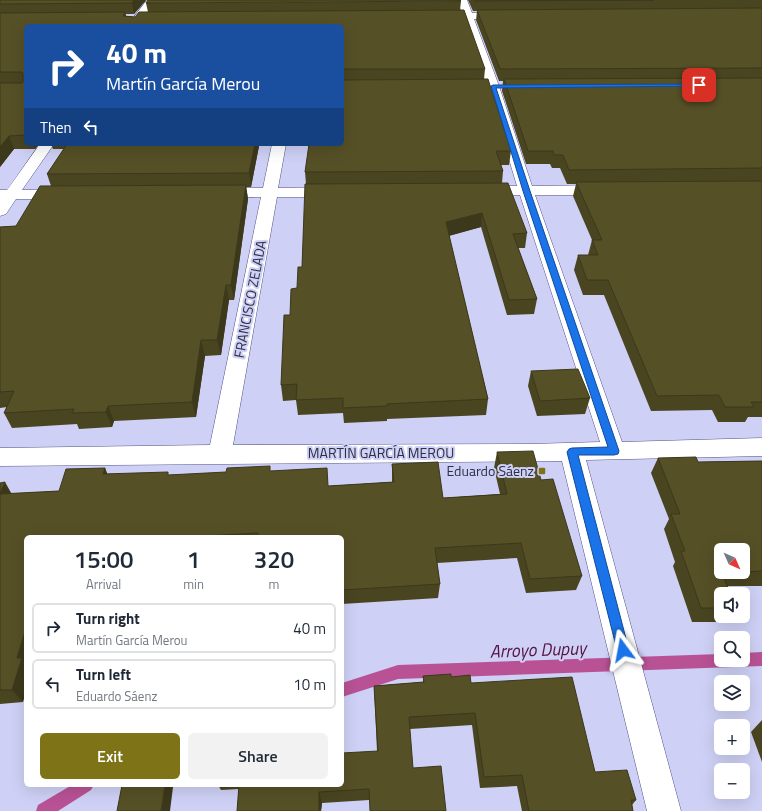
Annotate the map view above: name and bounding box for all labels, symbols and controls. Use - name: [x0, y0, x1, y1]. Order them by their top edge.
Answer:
- text: 40 m: [106, 31, 167, 74]
- icon: right: [40, 40, 92, 92]
- pin: [682, 68, 716, 102]
- text: Martín García Merou: [106, 70, 260, 97]
- icon: arrive: [688, 74, 710, 96]
- text: Then: [40, 116, 72, 139]
- icon: left: [80, 116, 102, 138]
- street label: FRANCISCO ZELADA: [228, 238, 271, 360]
- street label: MARTÍN GARCÍA MEROU: [308, 442, 454, 463]
- place label: Eduardo Sáenz: [446, 460, 534, 481]
- marker: Eduardo Sáenz: [537, 466, 547, 476]
- text: 15:00: [74, 541, 133, 577]
- text: 1: [187, 541, 200, 577]
- text: 320: [254, 541, 294, 577]
- north arrow: [714, 543, 750, 579]
- map controls: [714, 543, 750, 799]
- text: Arrival: [86, 574, 121, 594]
- text: min: [183, 574, 204, 594]
- text: m: [269, 574, 279, 594]
- button: sound: [714, 587, 750, 623]
- text: Turn right: [76, 607, 140, 630]
- icon: right: [42, 617, 64, 639]
- text: 40 m: [293, 617, 326, 640]
- position arrow: [602, 629, 644, 671]
- text: Martín García Merou: [76, 630, 188, 650]
- button: search: [714, 631, 750, 667]
- water label: Arroyo Dupuy: [489, 634, 589, 665]
- text: Turn left: [76, 663, 131, 686]
- icon: left: [42, 673, 64, 695]
- text: 10 m: [293, 673, 326, 696]
- button: layers: [714, 675, 750, 711]
- text: Eduardo Sáenz: [76, 686, 157, 706]
- button: +: [714, 719, 750, 755]
- button: Exit: [40, 733, 180, 779]
- button: Share: [188, 733, 328, 779]
- button: −: [714, 763, 750, 799]

